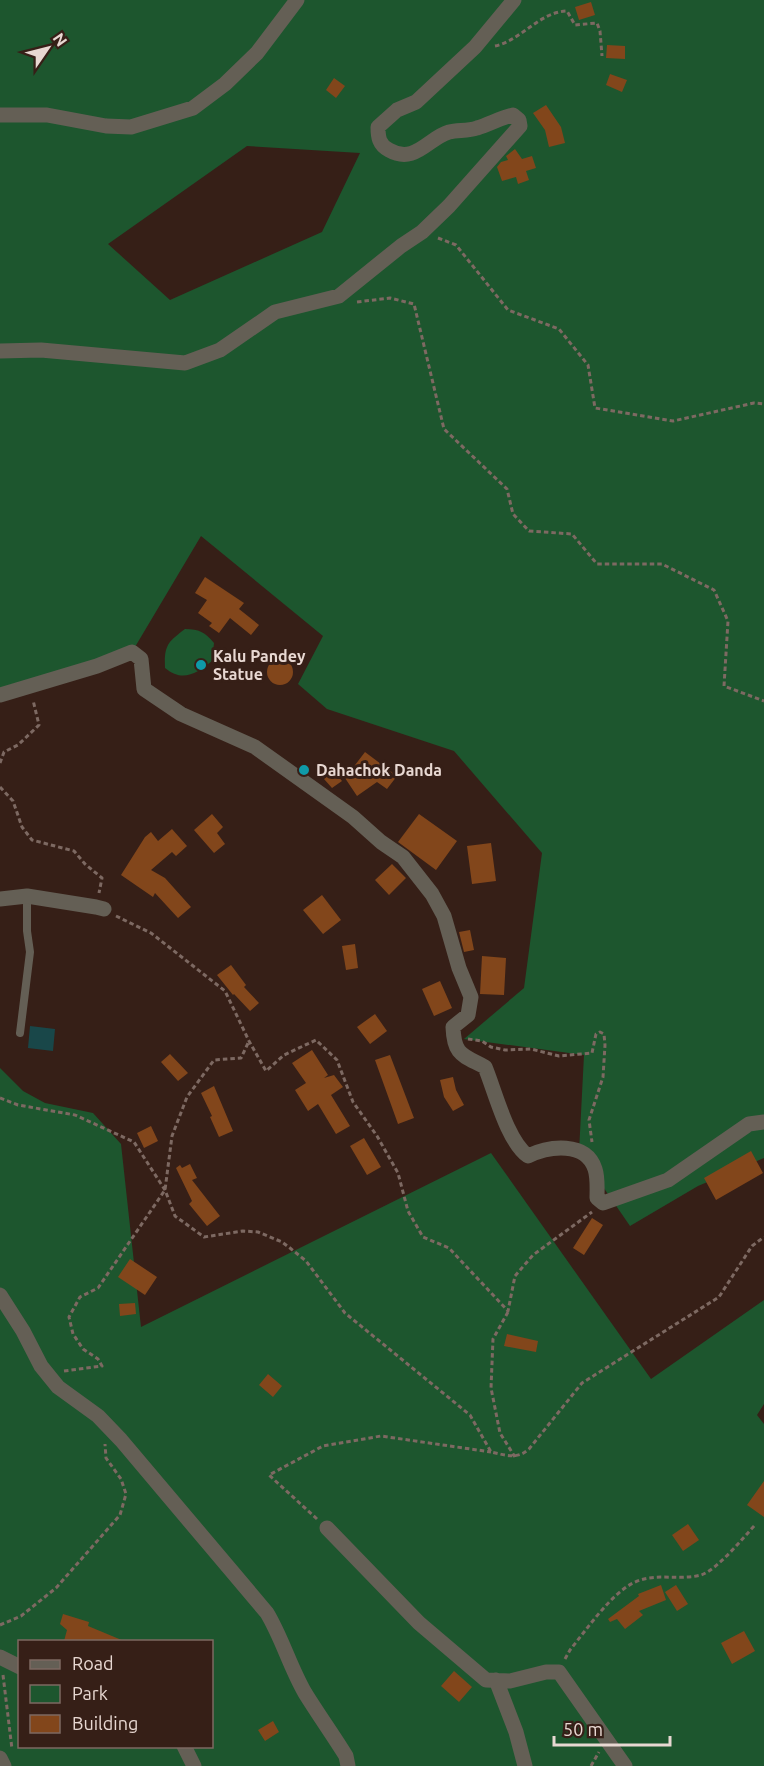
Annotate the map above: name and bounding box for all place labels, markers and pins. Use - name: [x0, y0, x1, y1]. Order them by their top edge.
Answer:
- place label: Kalu Pandey Statue: [213, 647, 306, 683]
- marker: Kalu Pandey Statue: [194, 658, 208, 672]
- place label: Dahachok Danda: [316, 761, 442, 779]
- marker: Dahachok Danda: [297, 763, 311, 777]

